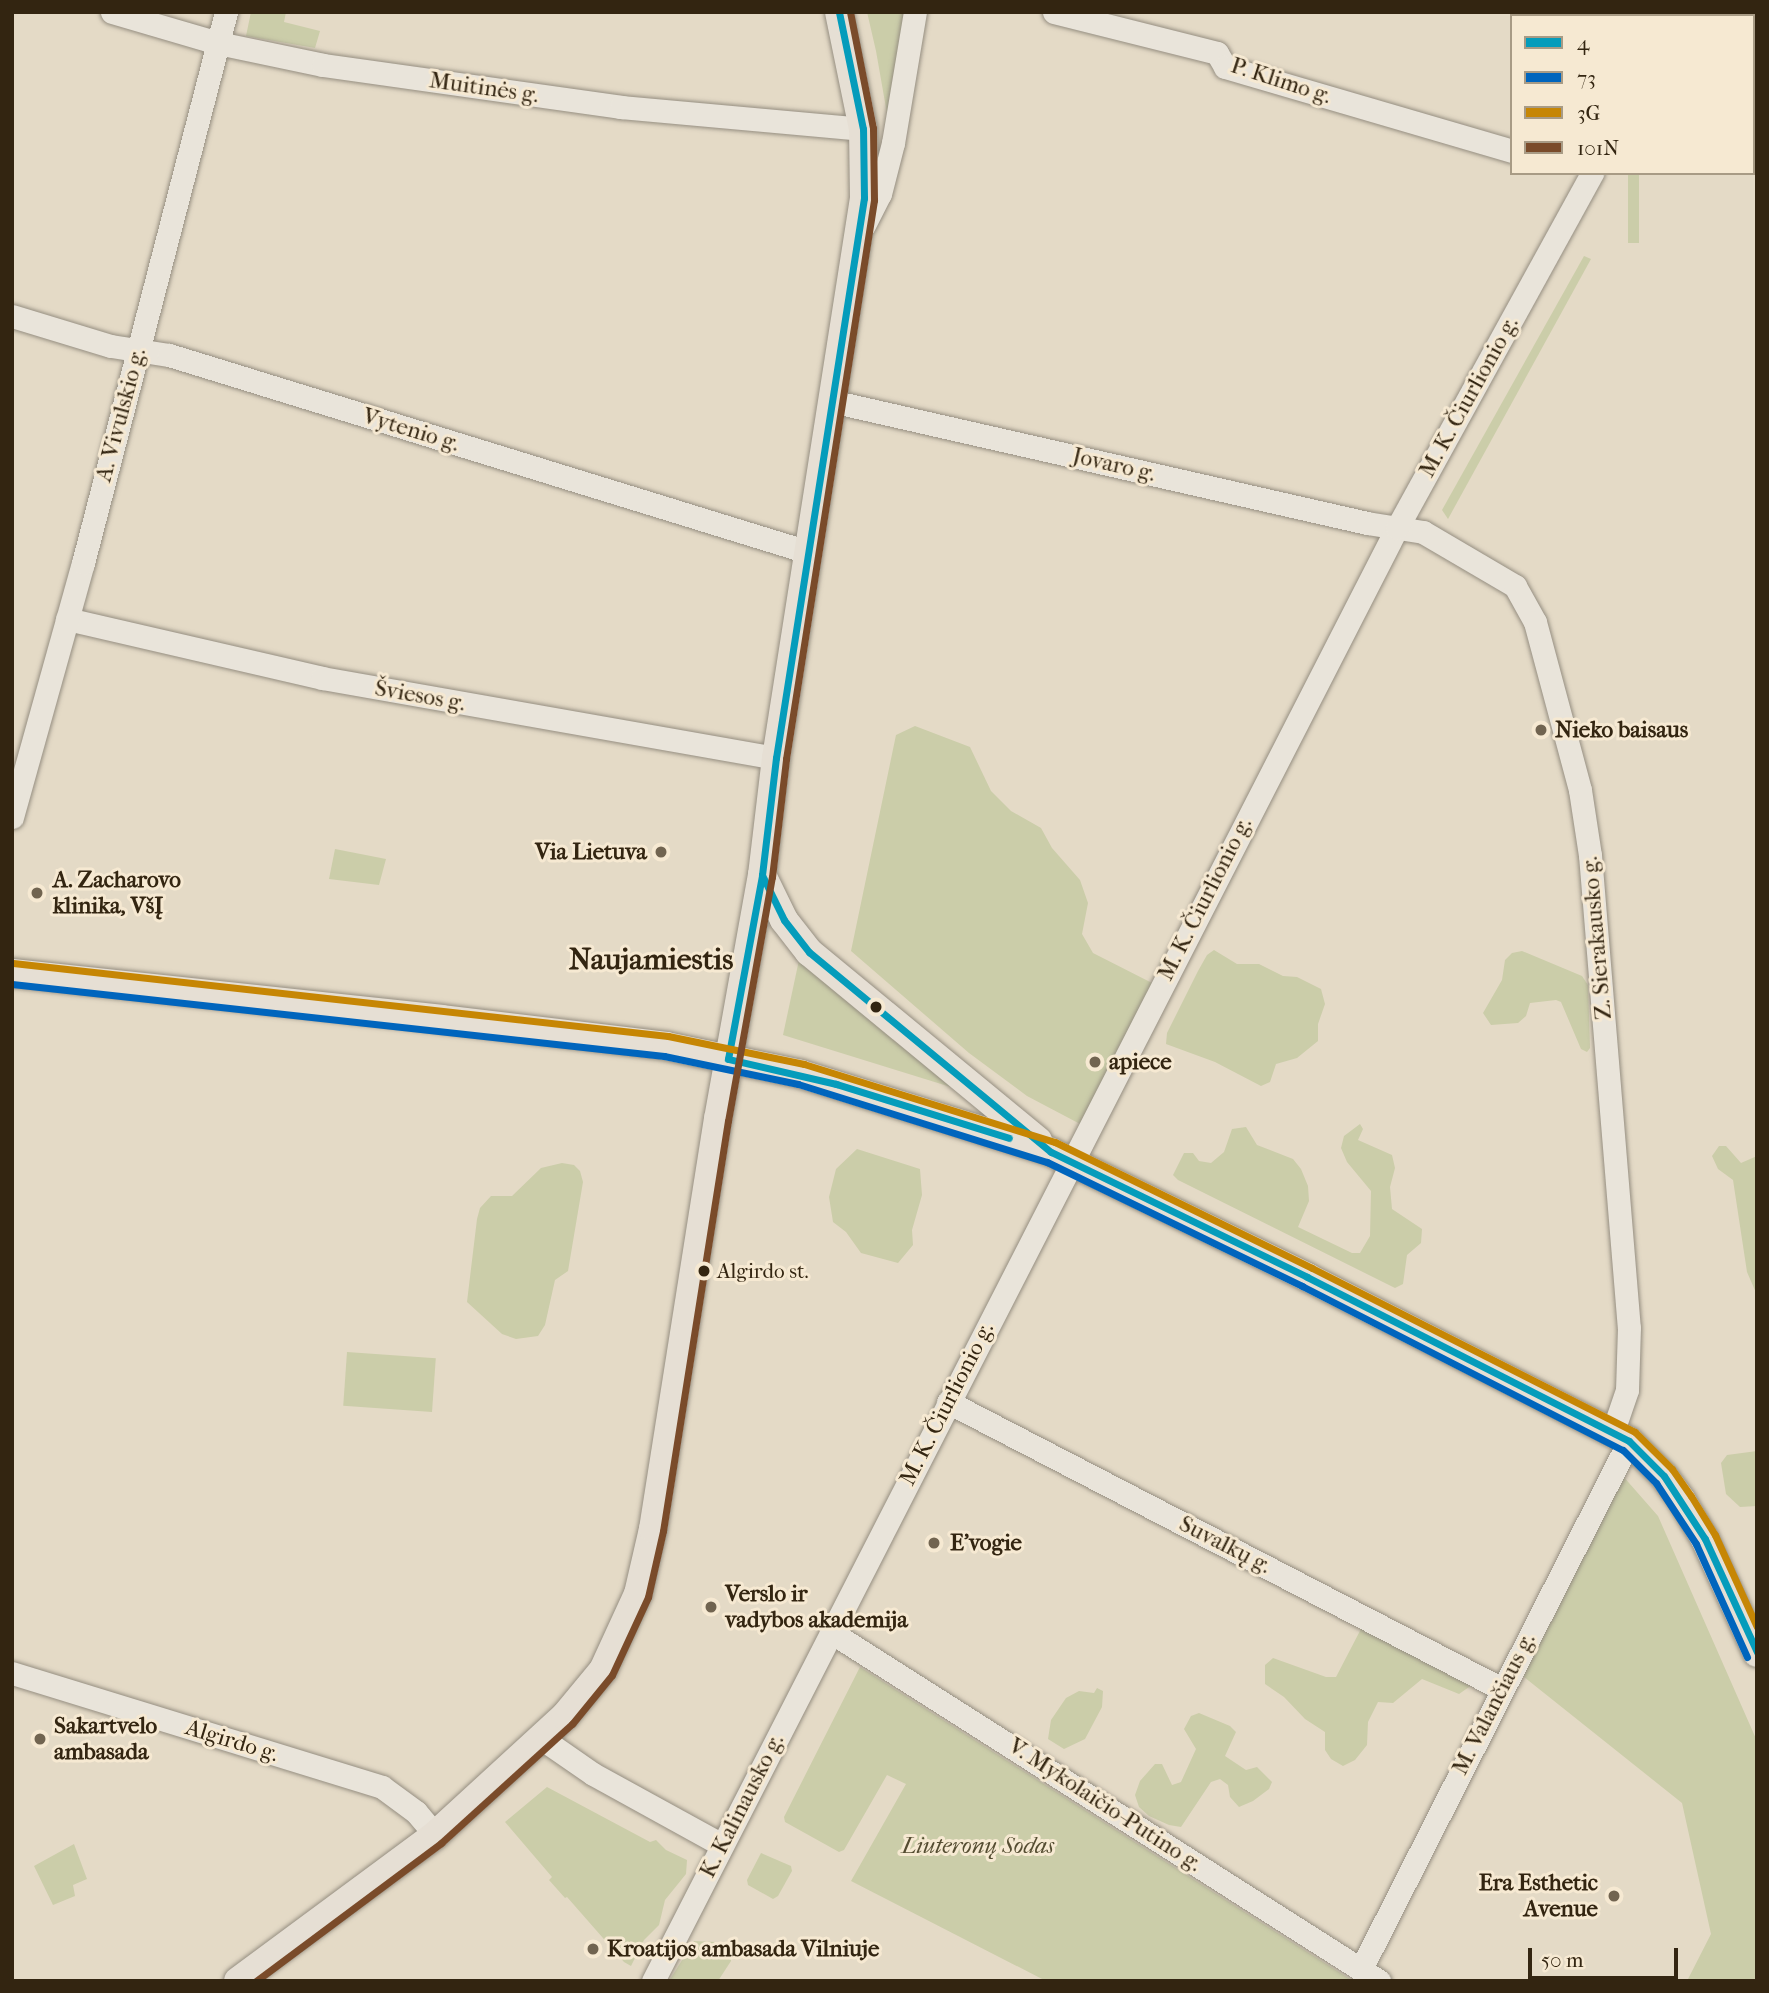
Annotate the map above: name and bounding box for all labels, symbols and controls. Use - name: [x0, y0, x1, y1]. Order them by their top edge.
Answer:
- legend: [1510, 14, 1755, 175]
- text: 4: [1577, 31, 1589, 55]
- street label: P. Klimo g.: [1227, 52, 1335, 110]
- text: 73: [1577, 66, 1596, 90]
- street label: Muitinės g.: [428, 67, 540, 109]
- text: 3G: [1577, 101, 1600, 125]
- text: 101N: [1577, 136, 1619, 160]
- street label: M. K. Čiurlionio g.: [1413, 312, 1525, 482]
- street label: A. Vivulskio g.: [90, 345, 152, 485]
- street label: Vytenio g.: [359, 402, 463, 458]
- street label: Jovaro g.: [1070, 442, 1158, 488]
- street label: Šviesos g.: [373, 674, 467, 718]
- place label: Nieko baisaus: [1555, 716, 1688, 744]
- marker: Nieko baisaus: [1533, 722, 1549, 738]
- street label: M. K. Čiurlionio g.: [1152, 813, 1258, 985]
- place label: Via Lietuva: [535, 838, 647, 866]
- marker: Via Lietuva: [653, 844, 669, 860]
- street label: Z. Sierakausko g.: [1576, 855, 1618, 1021]
- place label: A. Zacharovo klinika, VšĮ: [53, 866, 181, 920]
- marker: A. Zacharovo klinika, VšĮ: [27, 883, 47, 903]
- district label: Naujamiestis: [569, 942, 733, 978]
- unlabelled marker: [869, 1000, 883, 1014]
- place label: apiece: [1109, 1048, 1172, 1076]
- marker: apiece: [1087, 1054, 1103, 1070]
- place label: Algirdo st.: [717, 1258, 808, 1284]
- marker: Algirdo st.: [697, 1264, 711, 1278]
- street label: M. K. Čiurlionio g.: [894, 1318, 1000, 1490]
- street label: Suvalkų g.: [1174, 1510, 1276, 1580]
- place label: E’vogie: [950, 1529, 1022, 1557]
- marker: E’vogie: [924, 1533, 944, 1553]
- place label: Verslo ir vadybos akademija: [725, 1580, 908, 1634]
- marker: Verslo ir vadybos akademija: [703, 1599, 719, 1615]
- street label: M. Valančiaus g.: [1446, 1628, 1542, 1780]
- place label: Sakartvelo ambasada: [54, 1712, 157, 1766]
- street label: Algirdo g.: [182, 1714, 282, 1768]
- street label: K. Kalinausko g.: [694, 1729, 790, 1883]
- marker: Sakartvelo ambasada: [32, 1731, 48, 1747]
- street label: V. Mykolaičio-Putino g.: [1003, 1732, 1207, 1878]
- park label: Liuteronų Sodas: [902, 1832, 1054, 1860]
- place label: Era Esthetic Avenue: [1479, 1869, 1598, 1923]
- marker: Era Esthetic Avenue: [1604, 1886, 1624, 1906]
- scale bar: [1531, 1934, 1682, 1978]
- place label: Kroatijos ambasada Vilniuje: [607, 1935, 879, 1963]
- marker: Kroatijos ambasada Vilniuje: [585, 1941, 601, 1957]
- text: 50 m: [1541, 1948, 1584, 1972]

